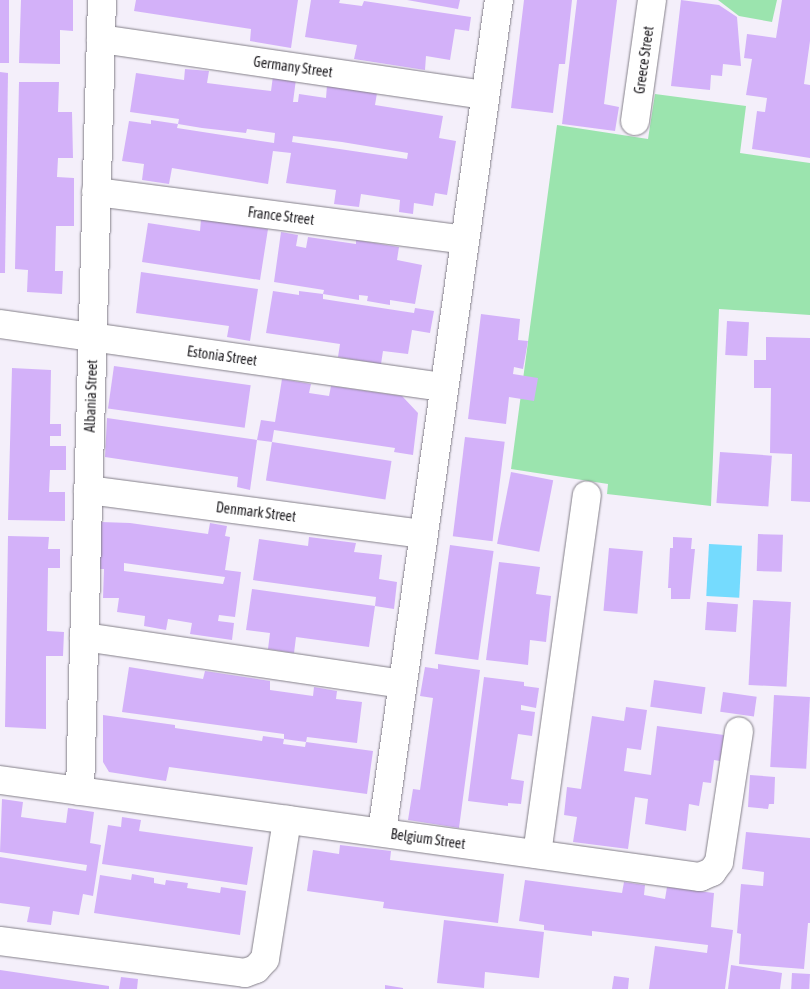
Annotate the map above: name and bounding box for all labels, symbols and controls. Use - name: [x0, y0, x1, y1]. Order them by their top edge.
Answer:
- street label: Greece Street: [631, 25, 657, 95]
- street label: Germany Street: [252, 53, 334, 81]
- street label: France Street: [247, 204, 315, 228]
- street label: Estonia Street: [186, 343, 258, 369]
- street label: Albania Street: [81, 359, 101, 433]
- street label: Denmark Street: [215, 499, 297, 525]
- street label: Belgium Street: [390, 825, 466, 853]

